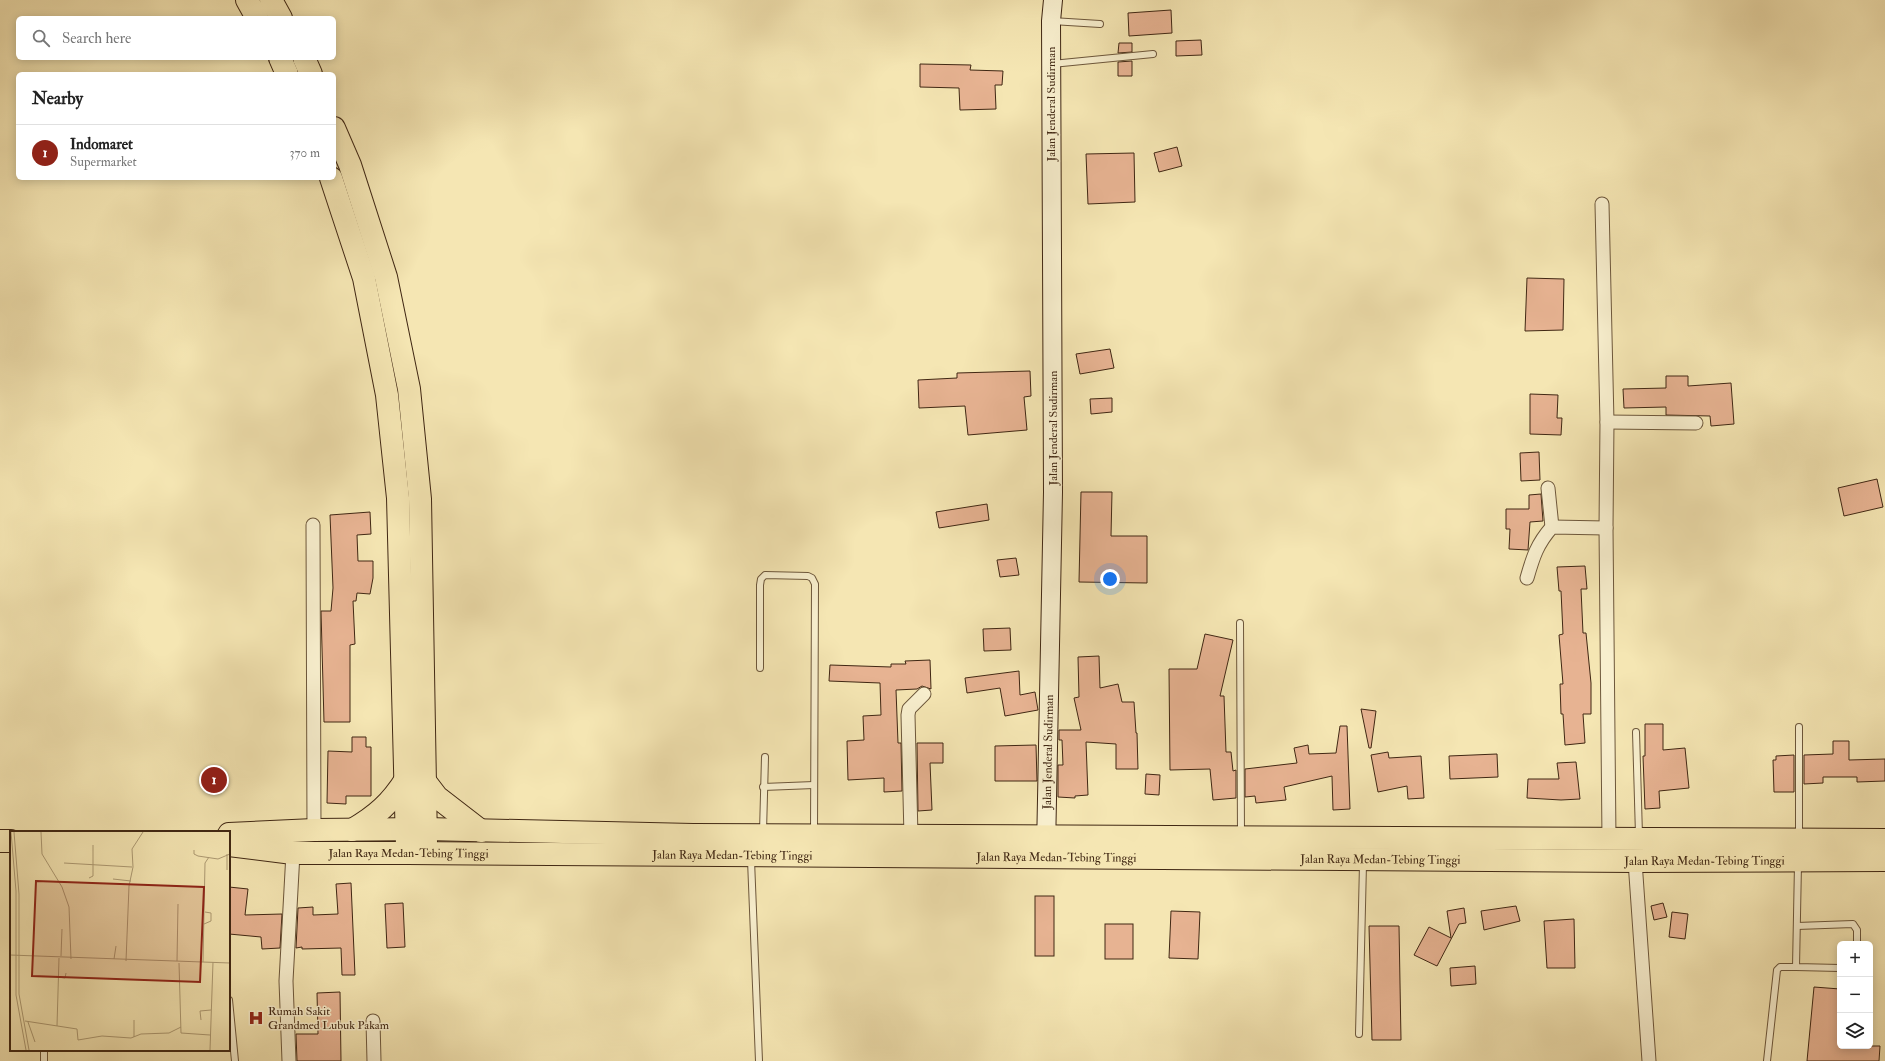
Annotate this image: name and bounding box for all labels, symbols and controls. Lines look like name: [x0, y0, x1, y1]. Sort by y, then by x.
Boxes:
search box: [16, 16, 336, 60]
icon: search: [30, 27, 52, 49]
text: Search here: [62, 29, 131, 48]
street label: Jalan Jenderal Sudirman: [1044, 47, 1059, 162]
text: Nearby: [32, 88, 83, 109]
text: Indomaret: [70, 135, 133, 154]
text: 1: [43, 145, 47, 161]
text: 370 m: [290, 145, 320, 161]
text: Supermarket: [70, 154, 137, 170]
street label: Jalan Jenderal Sudirman: [1046, 371, 1061, 486]
your location: [1100, 569, 1120, 589]
street label: Jalan Jenderal Sudirman: [1039, 694, 1057, 811]
pin: 1: [201, 765, 227, 795]
inset map: [10, 831, 230, 1051]
street label: Jalan Raya Medan-Tebing Tinggi: [327, 846, 489, 861]
street label: Jalan Raya Medan-Tebing Tinggi: [651, 847, 813, 863]
street label: Jalan Raya Medan-Tebing Tinggi: [975, 849, 1137, 865]
street label: Jalan Raya Medan-Tebing Tinggi: [1299, 851, 1461, 867]
street label: Jalan Raya Medan-Tebing Tinggi: [1623, 853, 1785, 869]
map controls: [1837, 941, 1873, 1049]
button: +: [1837, 941, 1873, 977]
button: −: [1837, 977, 1873, 1013]
place label: Rumah Sakit Grandmed Lubuk Pakam: [268, 1004, 390, 1033]
hospital icon: Rumah Sakit Grandmed Lubuk Pakam: [247, 1009, 265, 1027]
button: layers: [1837, 1013, 1873, 1049]

